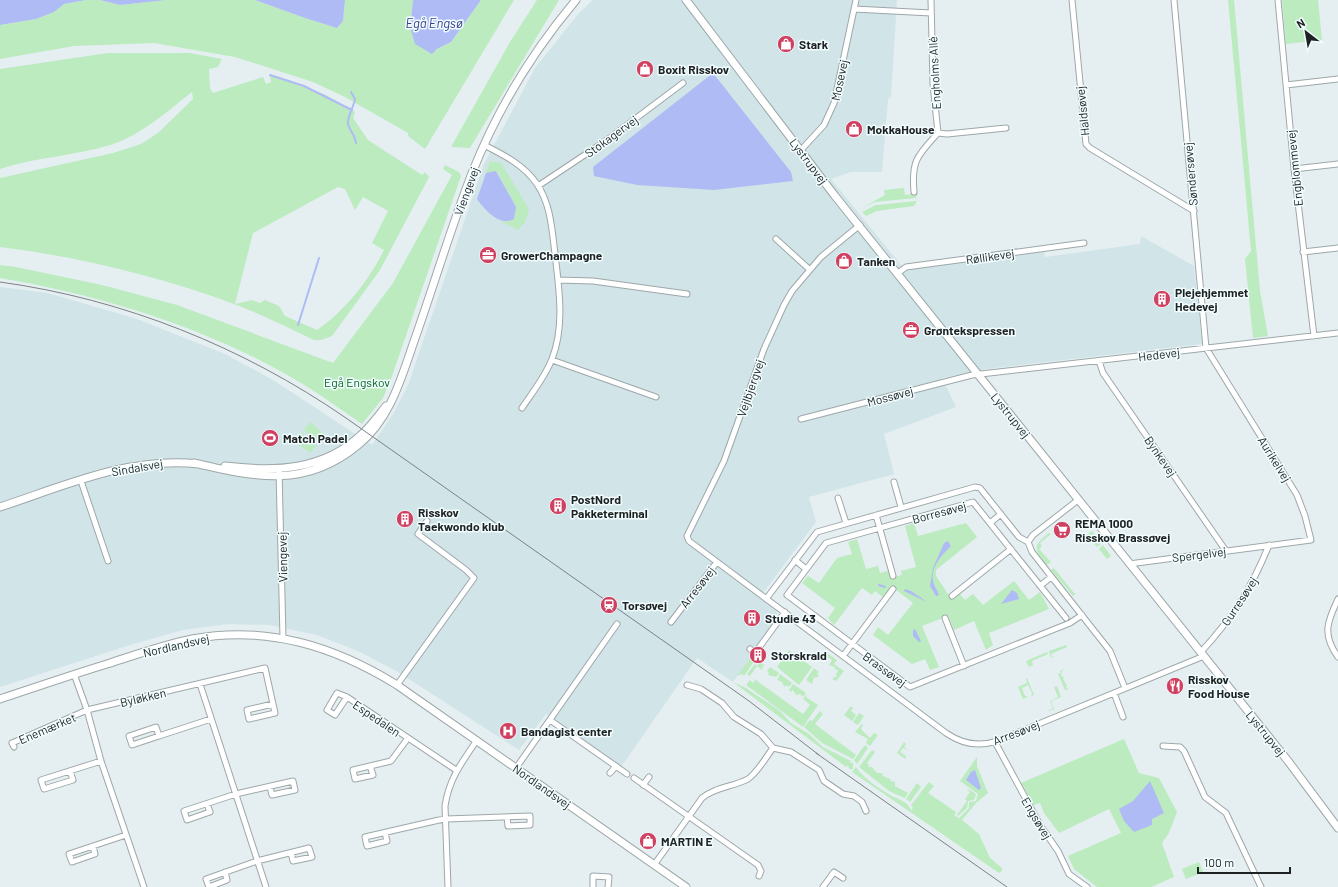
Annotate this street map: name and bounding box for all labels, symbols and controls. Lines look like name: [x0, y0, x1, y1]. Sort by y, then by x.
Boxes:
north arrow: [1286, 12, 1326, 52]
water label: Egå Engsø: [405, 15, 463, 31]
text: N: [1294, 16, 1307, 30]
shop icon: Stark: [776, 34, 796, 54]
street label: Engholms Allé: [925, 36, 943, 110]
place label: Stark: [799, 37, 829, 51]
street label: Mosevej: [828, 58, 850, 102]
shop icon: Boxit Risskov: [635, 59, 655, 79]
place label: Boxit Risskov: [658, 62, 729, 76]
street label: Haldsøvej: [1072, 85, 1092, 137]
street label: Stokagervej: [582, 112, 640, 160]
shop icon: MokkaHouse: [844, 119, 864, 139]
place label: MokkaHouse: [867, 122, 935, 136]
street label: Engblommevej: [1283, 129, 1305, 207]
street label: Lystrupvej: [787, 135, 831, 187]
street label: Søndersøvej: [1180, 142, 1200, 206]
street label: Viengevej: [451, 165, 481, 217]
office icon: GrowerChampagne: [478, 245, 498, 265]
street label: Røllikevej: [965, 246, 1015, 266]
place label: GrowerChampagne: [501, 248, 603, 262]
shop icon: Tanken: [834, 251, 854, 271]
place label: Tanken: [857, 254, 895, 268]
place label: Plejehjemmet Hedevej: [1175, 285, 1249, 313]
building icon: Plejehjemmet Hedevej: [1152, 289, 1172, 309]
office icon: Grøntekspressen: [901, 320, 921, 340]
place label: Grøntekspressen: [924, 323, 1015, 337]
street label: Hedevej: [1137, 344, 1181, 363]
street label: Vejlbjergvej: [734, 357, 766, 419]
park label: Egå Engskov: [324, 375, 390, 389]
street label: Mossøvej: [865, 383, 915, 409]
street label: Lystrupvej: [989, 390, 1034, 440]
sports icon: Match Padel: [260, 428, 280, 448]
place label: Match Padel: [283, 431, 347, 445]
street label: Bynkevej: [1142, 433, 1180, 479]
street label: Aurikelvej: [1256, 434, 1294, 484]
street label: Sindalsvej: [110, 456, 164, 478]
place label: PostNord Pakketerminal: [571, 492, 648, 520]
building icon: PostNord Pakketerminal: [548, 496, 568, 516]
street label: Borresøvej: [910, 498, 968, 526]
place label: Risskov Taekwondo klub: [418, 505, 505, 533]
building icon: Risskov Taekwondo klub: [395, 509, 415, 529]
place label: REMA 1000 Risskov Brassøvej: [1075, 516, 1170, 544]
supermarket icon: REMA 1000 Risskov Brassøvej: [1052, 520, 1072, 540]
street label: Viengevej: [275, 532, 289, 582]
street label: Spergelvej: [1171, 544, 1227, 564]
street label: Arresøvej: [676, 563, 718, 611]
street label: Gurresøvej: [1218, 574, 1260, 628]
station icon: Torsøvej: [599, 595, 619, 615]
place label: Torsøvej: [622, 598, 667, 612]
building icon: Studie 43: [742, 608, 762, 628]
place label: Studie 43: [765, 611, 816, 625]
street label: Nordlandsvej: [142, 631, 211, 659]
building icon: Storskrald: [748, 645, 768, 665]
place label: Storskrald: [771, 648, 827, 662]
street label: Brassøvej: [861, 649, 910, 689]
place label: Risskov Food House: [1188, 672, 1250, 700]
restaurant icon: Risskov Food House: [1165, 676, 1185, 696]
street label: Byløkken: [119, 685, 167, 709]
street label: Espedalen: [351, 697, 403, 739]
street label: Lystrupvej: [1244, 708, 1289, 758]
street label: Enemærket: [16, 710, 78, 746]
street label: Arresøvej: [991, 717, 1041, 747]
hospital icon: Bandagist center: [498, 721, 518, 741]
place label: Bandagist center: [521, 724, 613, 738]
street label: Nordlandsvej: [510, 761, 574, 811]
street label: Engsøvej: [1019, 794, 1055, 842]
shop icon: MARTIN E: [638, 831, 658, 851]
place label: MARTIN E: [661, 834, 713, 848]
scale bar: [1198, 849, 1290, 875]
text: 100 m: [1204, 855, 1234, 869]

